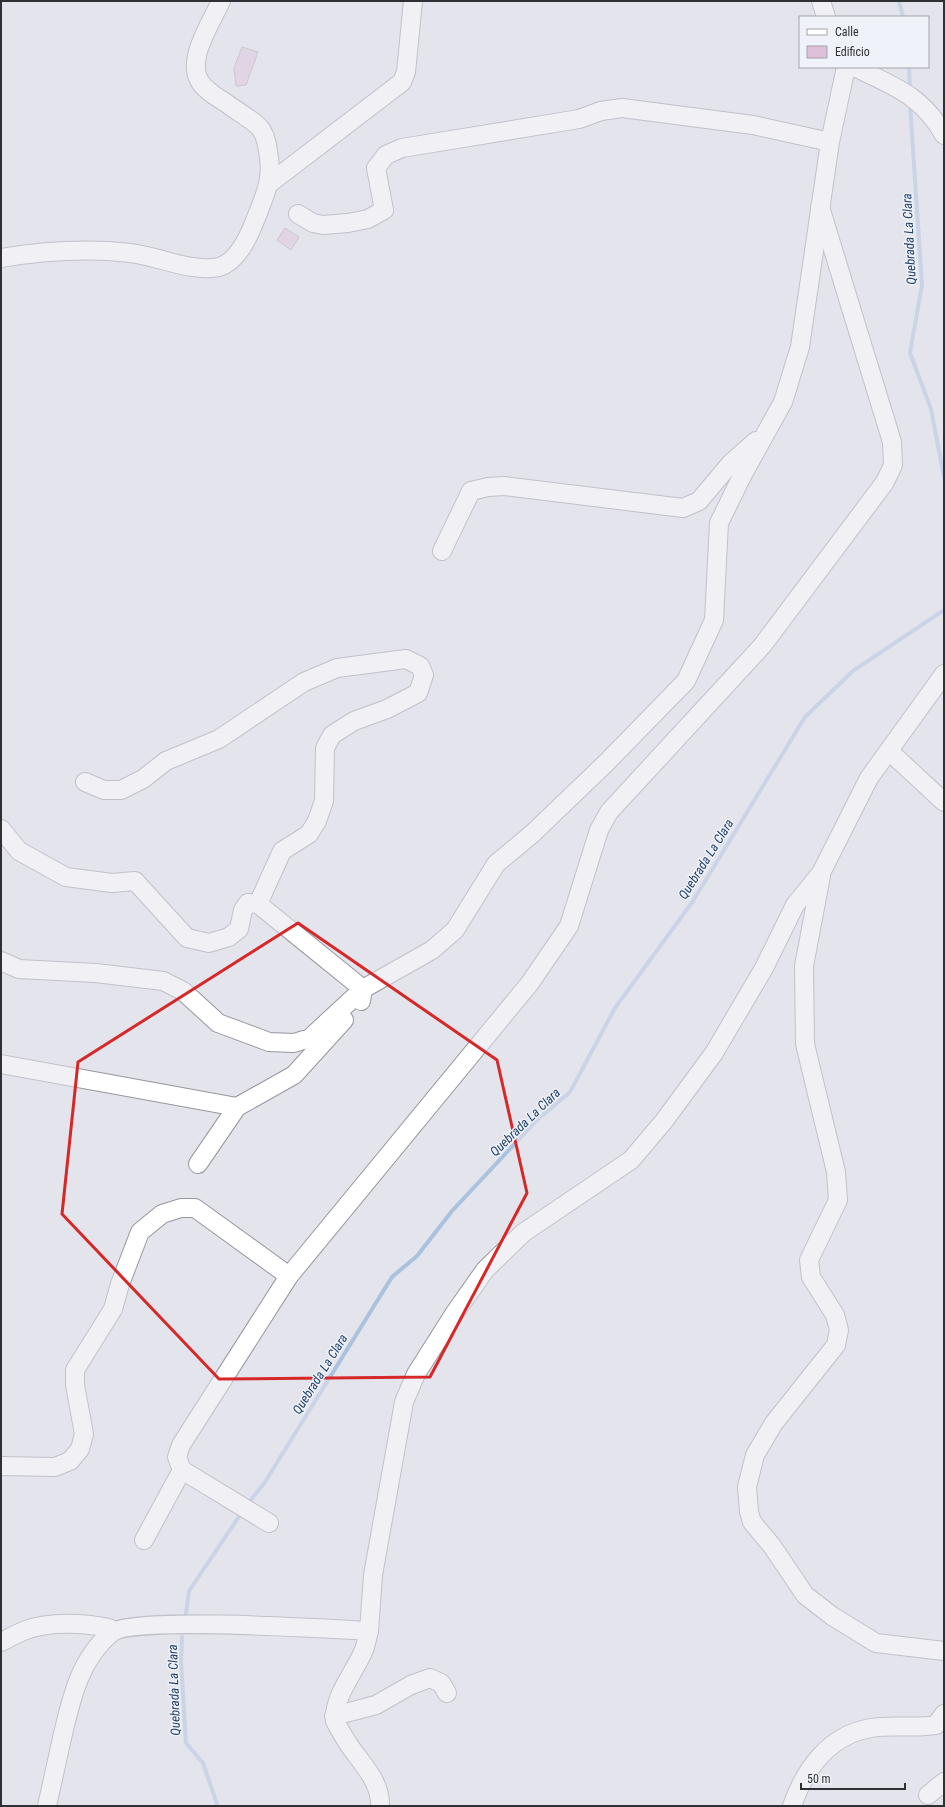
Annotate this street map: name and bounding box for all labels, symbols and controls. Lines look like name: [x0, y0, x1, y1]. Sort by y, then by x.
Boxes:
legend: [799, 16, 929, 68]
text: Calle: [835, 25, 859, 39]
text: Edificio: [835, 45, 870, 59]
water label: Quebrada La Clara: [899, 193, 919, 285]
water label: Quebrada La Clara: [675, 816, 737, 902]
water label: Quebrada La Clara: [487, 1085, 563, 1159]
water label: Quebrada La Clara: [289, 1331, 351, 1417]
water label: Quebrada La Clara: [165, 1644, 183, 1736]
scale bar: [801, 1765, 905, 1791]
text: 50 m: [807, 1772, 831, 1786]

